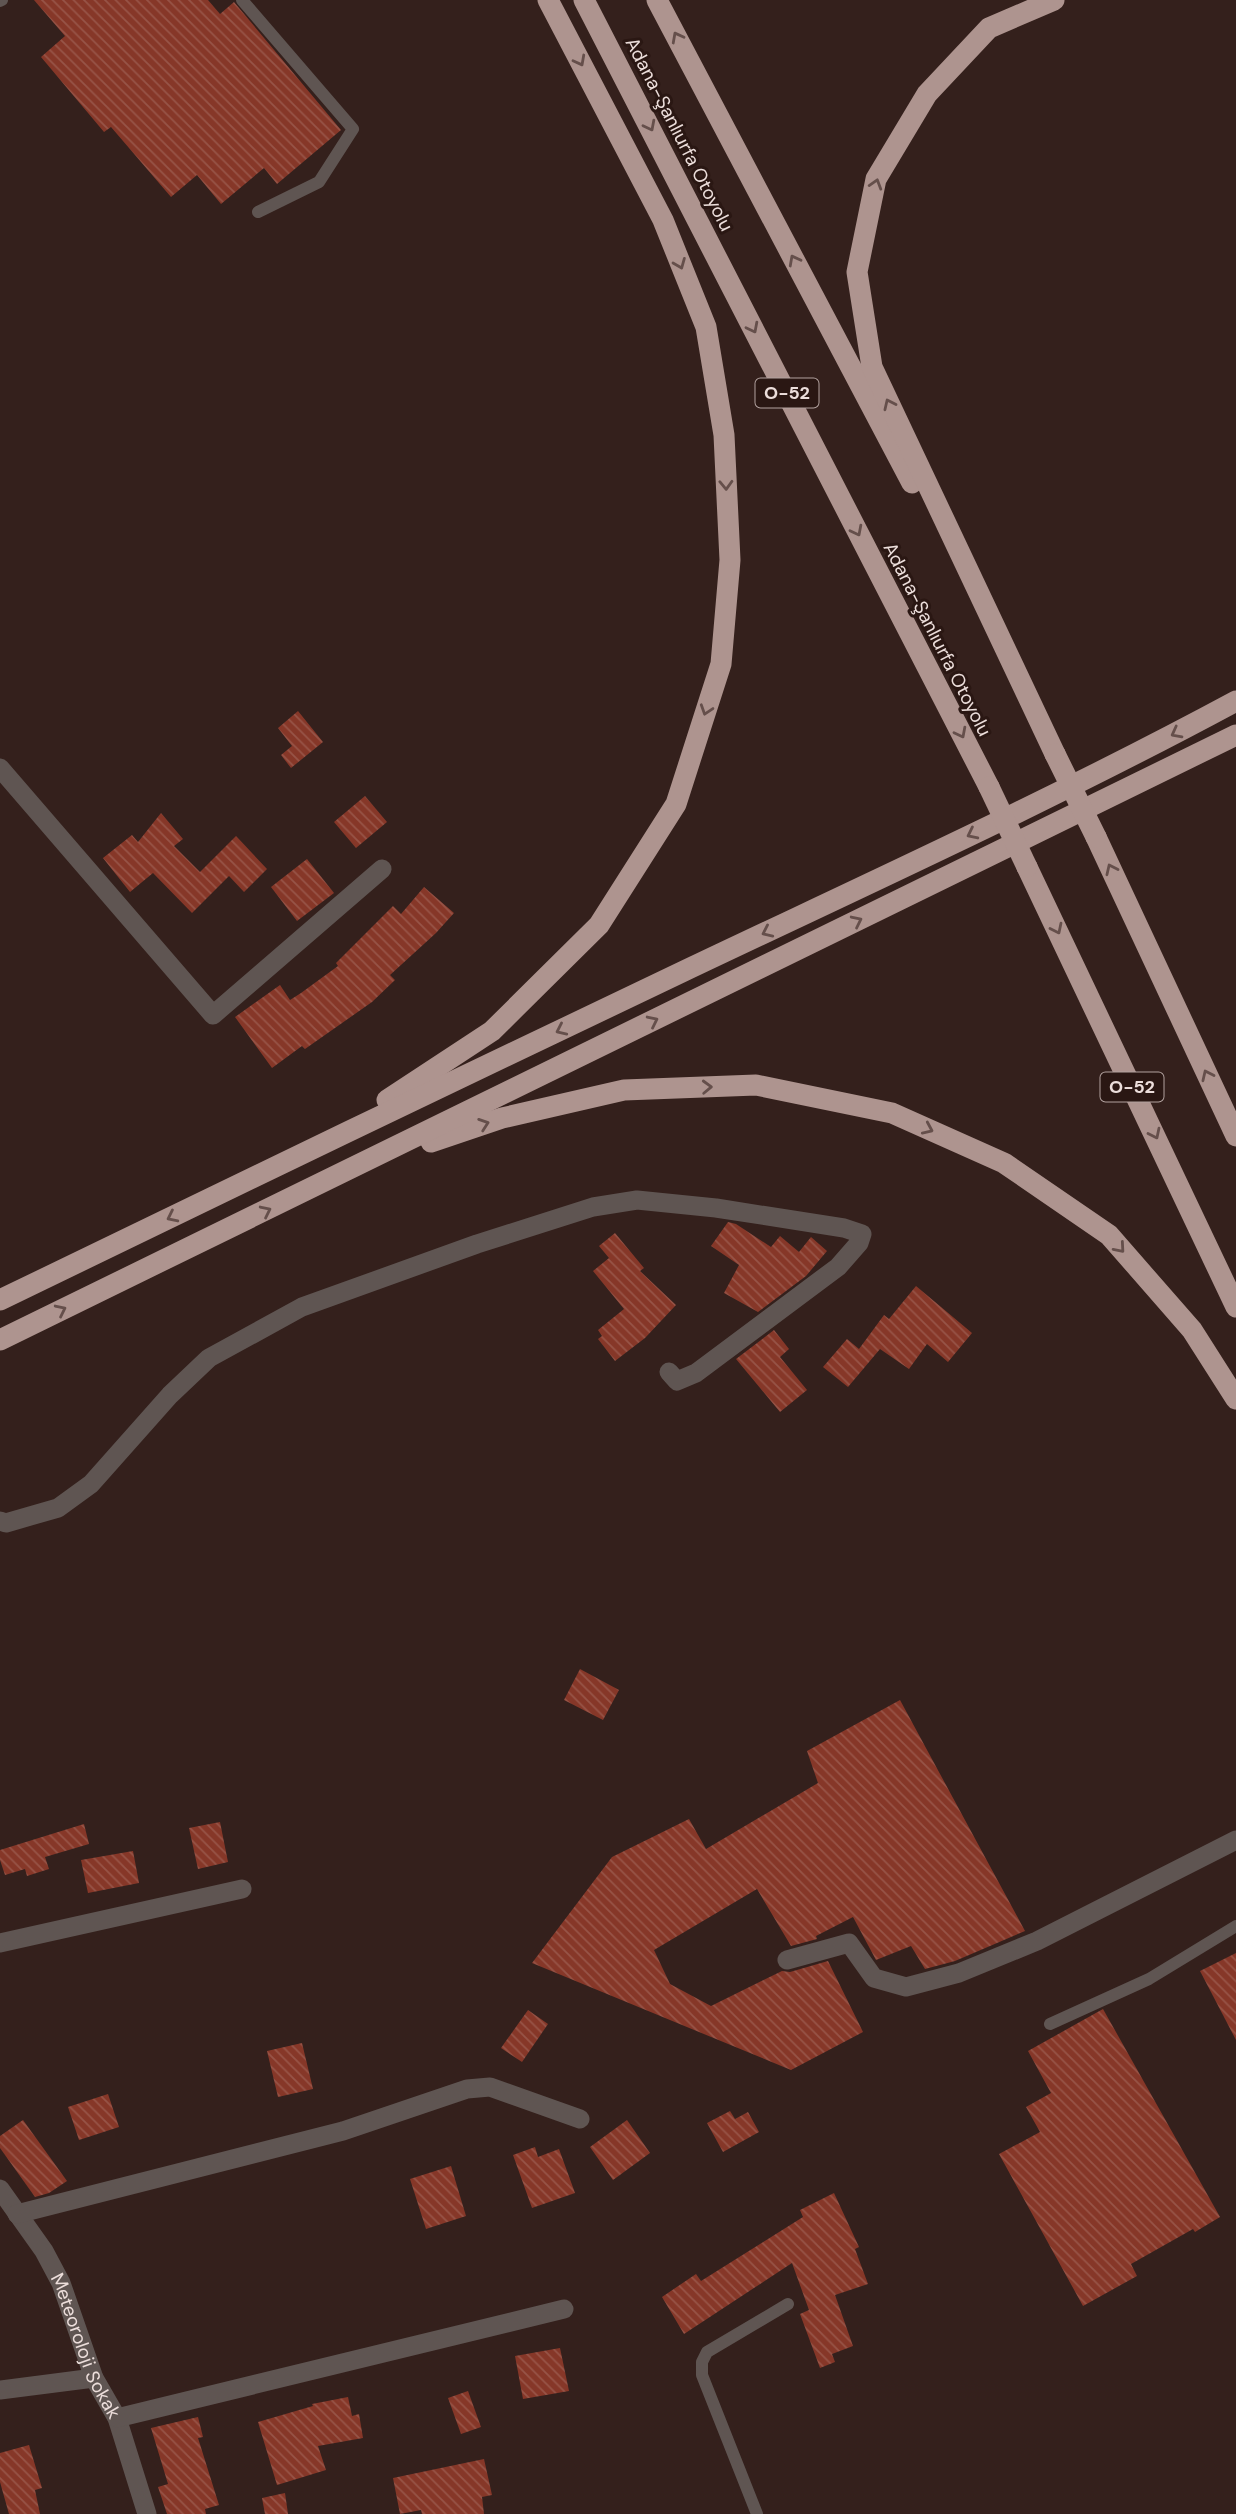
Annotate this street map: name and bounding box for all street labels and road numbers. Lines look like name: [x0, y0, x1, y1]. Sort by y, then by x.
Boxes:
street label: Adana-Şanlıurfa Otoyolu: [620, 33, 739, 235]
road number: O-52: [756, 379, 818, 408]
street label: Adana-Şanlıurfa Otoyolu: [878, 538, 997, 740]
road number: O-52: [1100, 1072, 1164, 1102]
street label: Meteoroloji Sokak: [45, 2269, 127, 2424]

